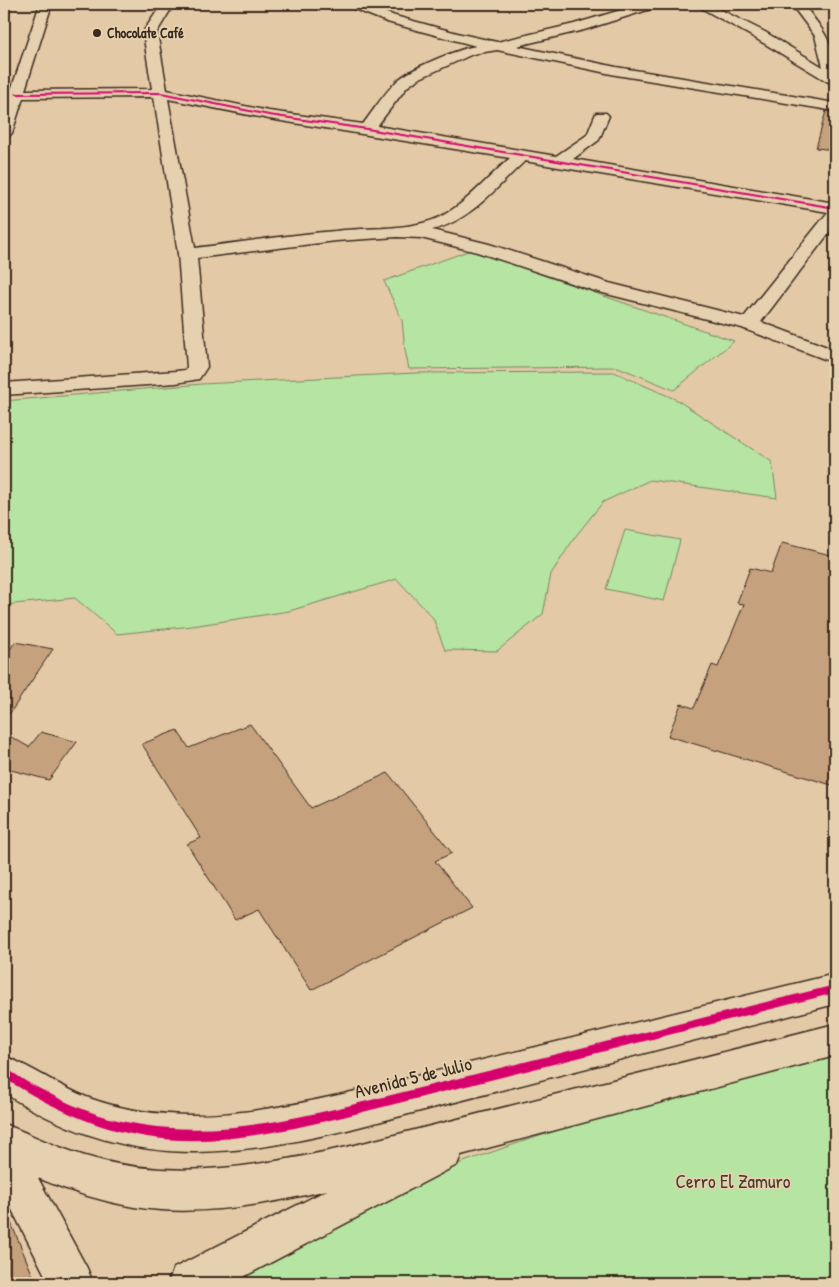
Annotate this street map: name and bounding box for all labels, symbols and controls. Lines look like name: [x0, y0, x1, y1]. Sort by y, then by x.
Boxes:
place label: Chocolate Café: [107, 23, 184, 42]
marker: Chocolate Café: [91, 27, 103, 39]
street label: Avenida 5 de Julio: [352, 1050, 475, 1104]
park label: Cerro El Zamuro: [675, 1168, 791, 1194]

